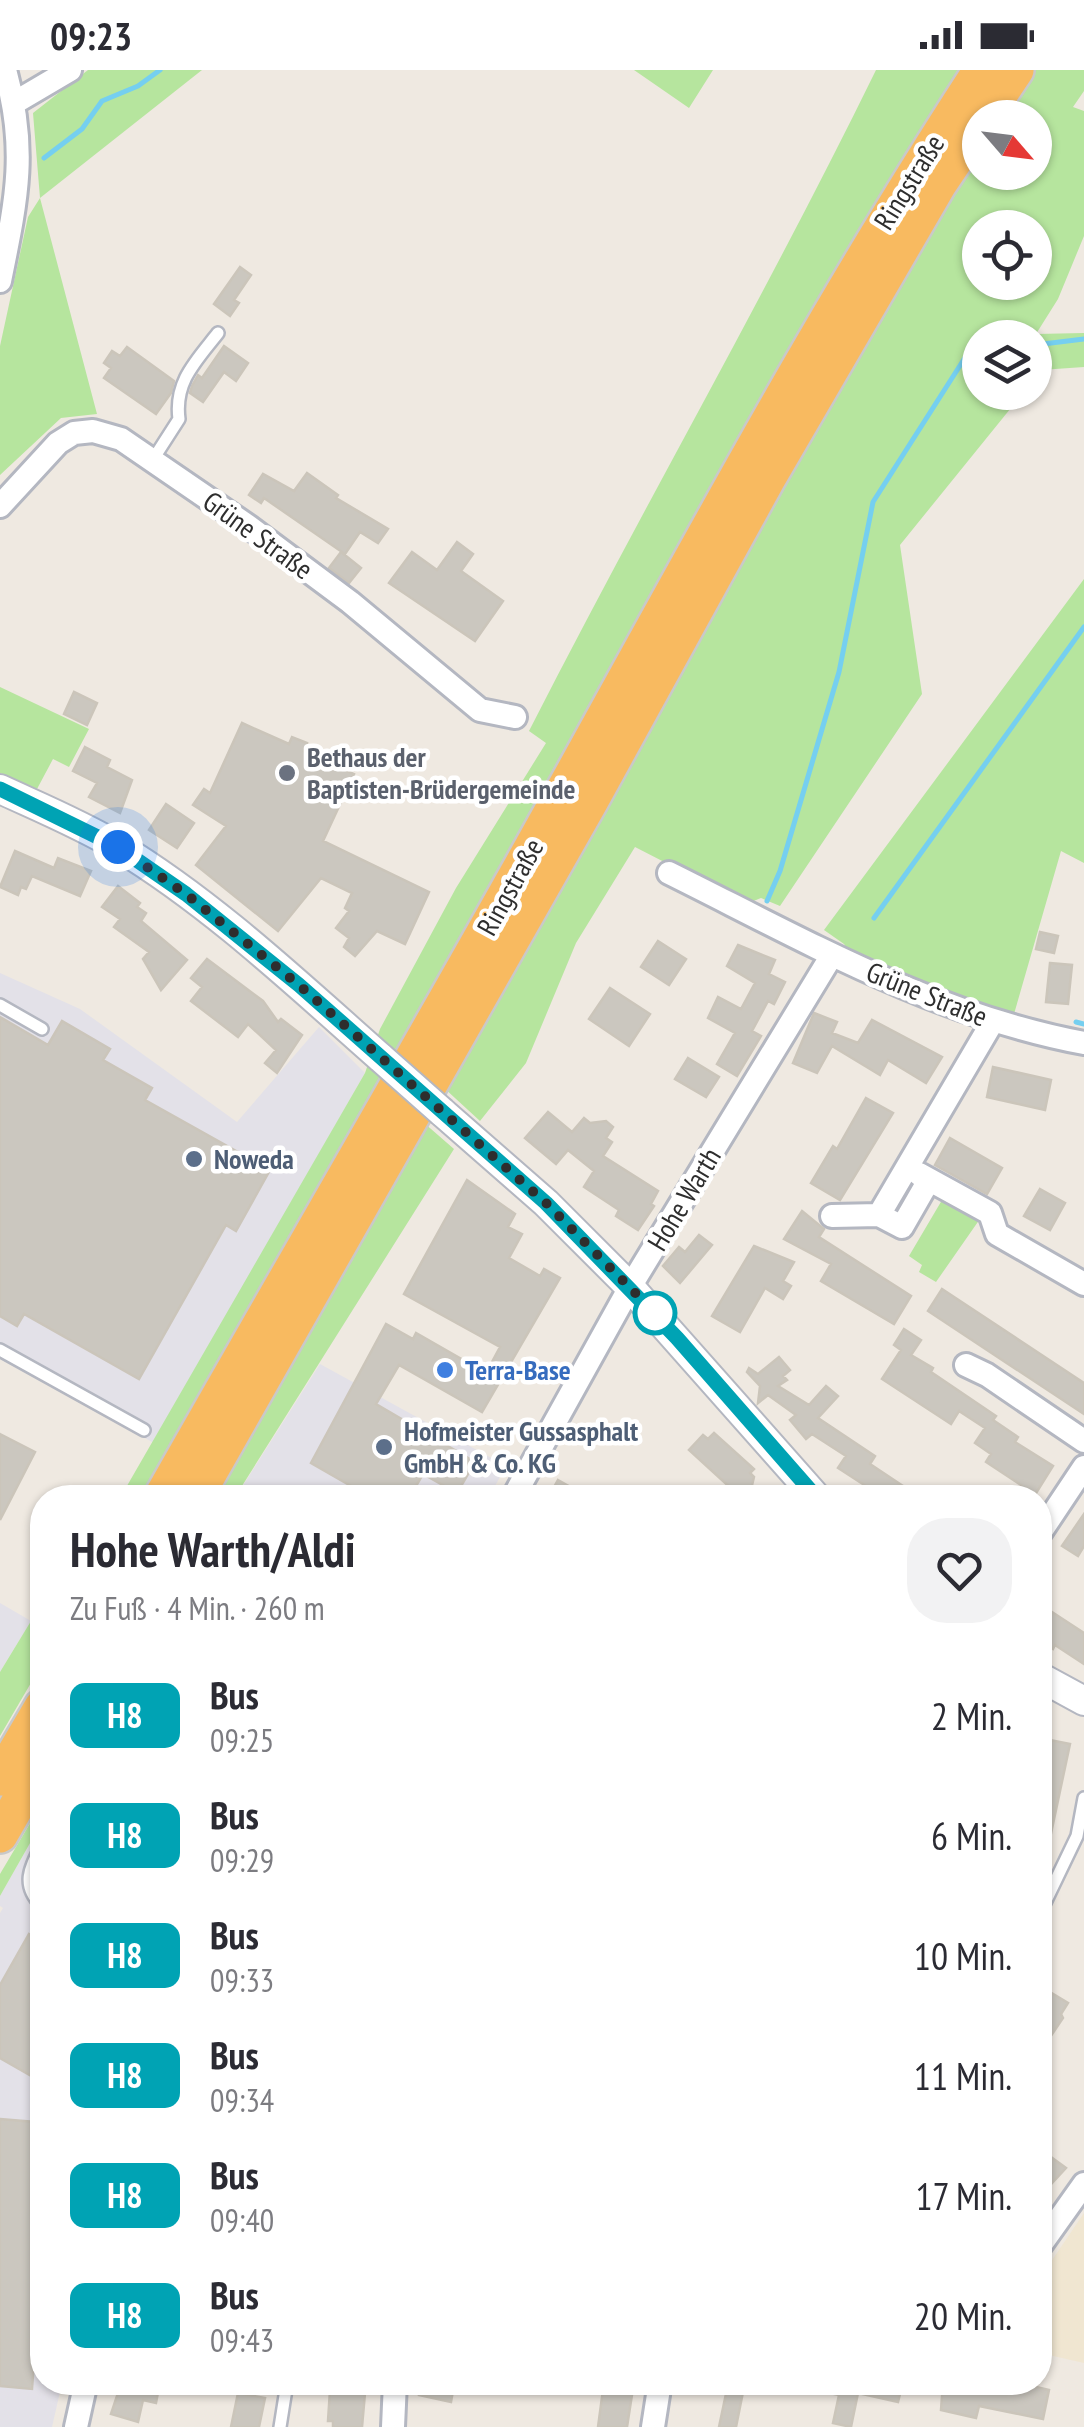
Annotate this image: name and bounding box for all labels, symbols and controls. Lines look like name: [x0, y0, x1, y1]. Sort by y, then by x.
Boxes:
text: 09:23: [50, 11, 132, 60]
north arrow: [962, 100, 1052, 190]
map controls: [962, 100, 1052, 410]
street label: Ringstraße: [865, 127, 952, 236]
button: locate: [962, 210, 1052, 300]
button: layers: [962, 320, 1052, 410]
street label: Grüne Straße: [196, 482, 321, 587]
place label: Bethaus der Baptisten-Brüdergemeinde: [307, 738, 575, 807]
marker: Bethaus der Baptisten-Brüdergemeinde: [276, 762, 298, 784]
your location: [93, 822, 143, 872]
street label: Ringstraße: [468, 832, 551, 942]
street label: Grüne Straße: [861, 953, 993, 1035]
place label: Noweda: [214, 1140, 294, 1177]
street label: Hohe Warth: [638, 1140, 729, 1257]
marker: Noweda: [183, 1148, 205, 1170]
unlabelled marker: [634, 1292, 676, 1334]
place label: Terra-Base: [465, 1351, 571, 1388]
marker: Terra-Base: [434, 1359, 456, 1381]
place label: Hofmeister Gussasphalt GmbH & Co. KG: [404, 1412, 638, 1481]
marker: Hofmeister Gussasphalt GmbH & Co. KG: [373, 1436, 395, 1458]
text: Hohe Warth/Aldi: [70, 1518, 356, 1580]
button: heart: [907, 1518, 1012, 1623]
text: Zu Fuß · 4 Min. · 260 m: [70, 1587, 325, 1629]
text: Bus: [210, 1670, 259, 1719]
text: 2 Min.: [931, 1691, 1012, 1740]
text: H8: [107, 1692, 143, 1738]
text: 09:25: [210, 1719, 274, 1761]
text: Bus: [210, 1790, 259, 1839]
text: 6 Min.: [931, 1811, 1012, 1860]
text: H8: [107, 1812, 143, 1858]
text: 09:29: [210, 1839, 274, 1881]
text: Bus: [210, 1910, 259, 1959]
text: 10 Min.: [914, 1931, 1012, 1980]
text: H8: [107, 1932, 143, 1978]
text: 09:33: [210, 1959, 274, 2001]
text: Bus: [210, 2030, 259, 2079]
text: 11 Min.: [914, 2051, 1012, 2100]
text: H8: [107, 2052, 143, 2098]
text: 09:34: [210, 2079, 274, 2121]
text: Bus: [210, 2150, 259, 2199]
text: 17 Min.: [915, 2171, 1012, 2220]
text: H8: [107, 2172, 143, 2218]
text: 09:40: [210, 2199, 274, 2241]
text: Bus: [210, 2270, 259, 2319]
text: 20 Min.: [914, 2291, 1012, 2340]
text: H8: [107, 2292, 143, 2338]
text: 09:43: [210, 2319, 274, 2361]

